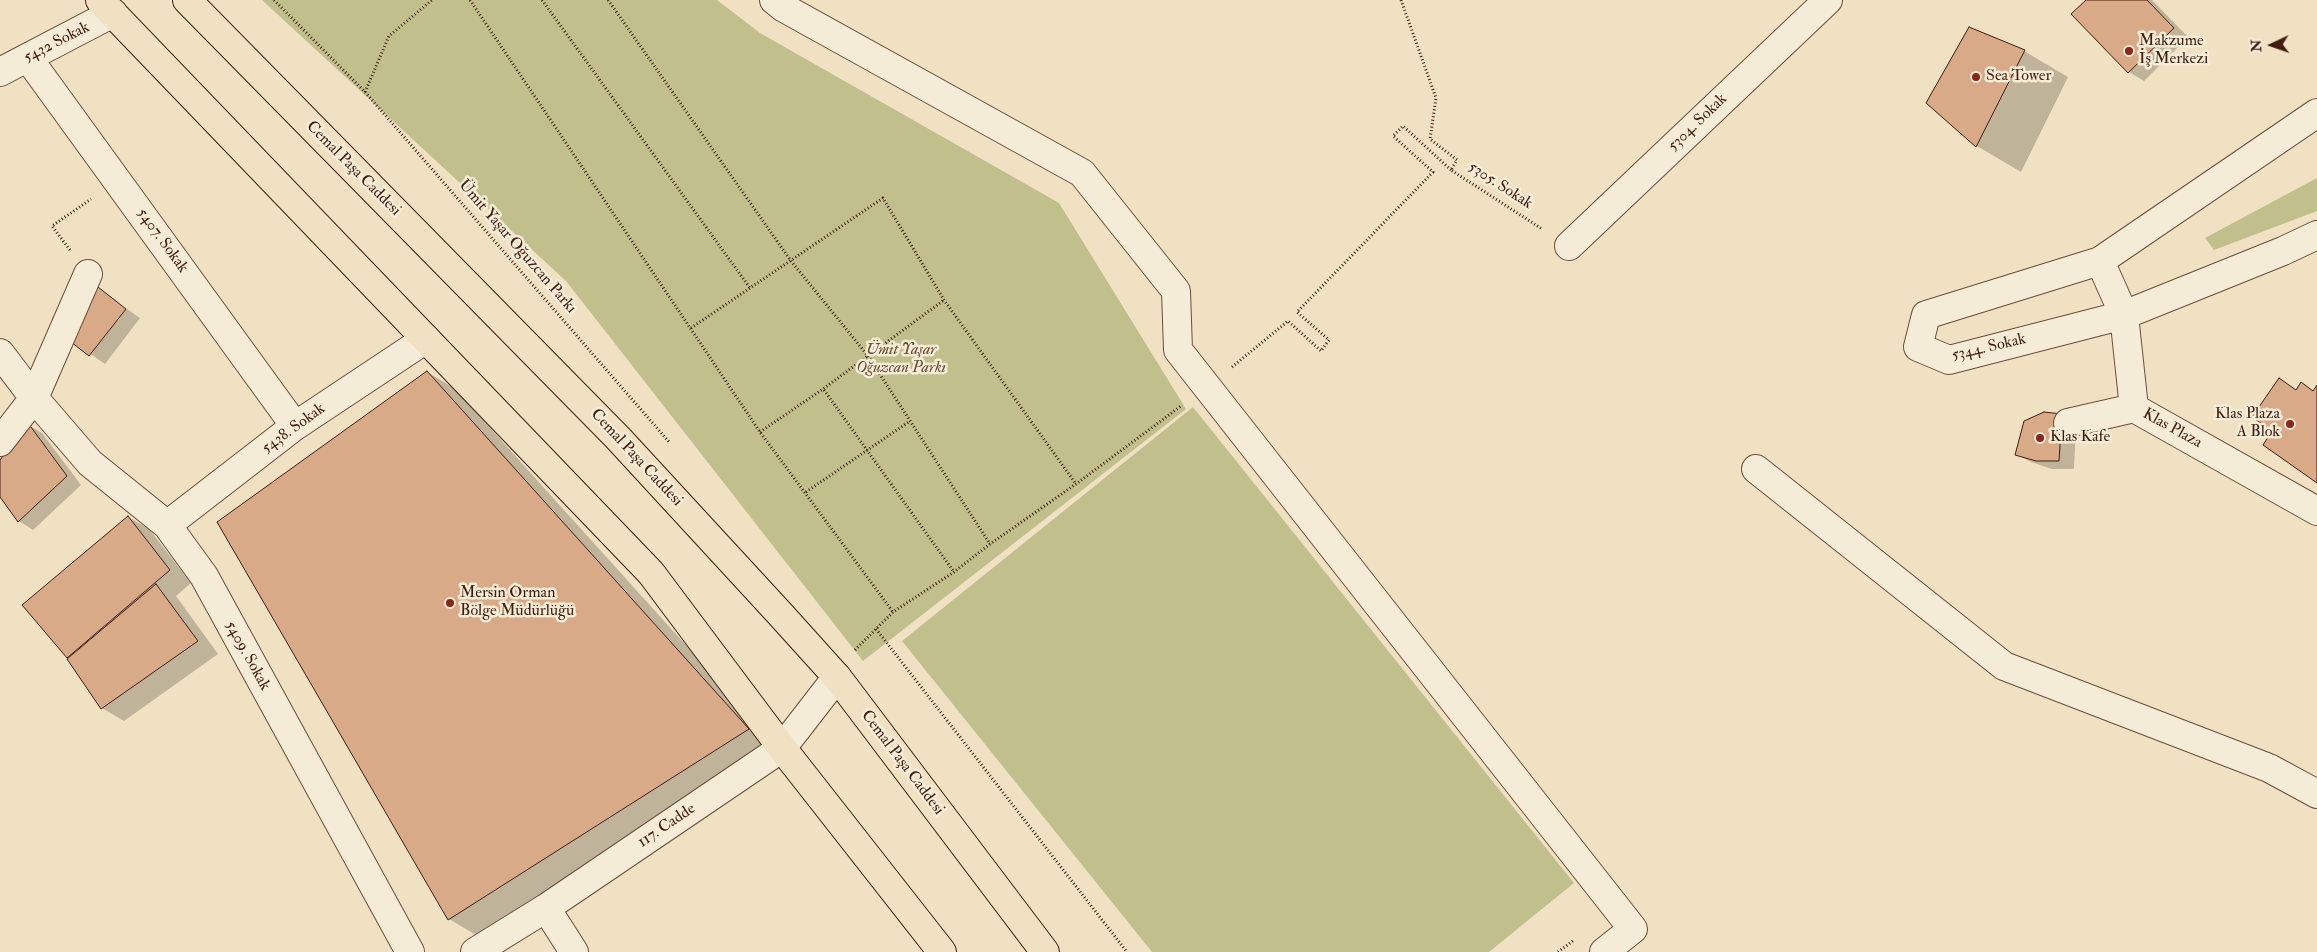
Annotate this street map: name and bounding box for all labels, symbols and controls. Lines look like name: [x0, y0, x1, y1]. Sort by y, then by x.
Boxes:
street label: 5432 Sokak: [21, 18, 93, 68]
north arrow: [2247, 20, 2297, 70]
place label: Makzume İş Merkezi: [2139, 32, 2208, 70]
text: N: [2248, 39, 2265, 53]
marker: Makzume İş Merkezi: [2123, 45, 2135, 57]
place label: Sea Tower: [1986, 67, 2051, 87]
marker: Sea Tower: [1970, 71, 1982, 83]
street label: 5304. Sokak: [1664, 90, 1732, 156]
street label: Cemal Paşa Caddesi: [302, 118, 404, 220]
street label: 5305. Sokak: [1464, 158, 1536, 214]
street label: Ümit Yaşar Oğuzcan Parkı: [454, 176, 580, 318]
street label: 5407. Sokak: [132, 205, 192, 277]
street label: 5344. Sokak: [1950, 330, 2028, 366]
park label: Ümit Yaşar Oğuzcan Parkı: [856, 341, 946, 379]
street label: 5438. Sokak: [259, 400, 329, 458]
street label: Cemal Paşa Caddesi: [586, 405, 686, 511]
street label: Klas Plaza: [2139, 405, 2205, 453]
place label: Klas Plaza A Blok: [2215, 405, 2280, 443]
marker: Klas Plaza A Blok: [2284, 418, 2296, 430]
place label: Klas Kafe: [2050, 428, 2110, 448]
marker: Klas Kafe: [2034, 432, 2046, 444]
place label: Mersin Orman Bölge Müdürlüğü: [460, 584, 574, 622]
marker: Mersin Orman Bölge Müdürlüğü: [444, 597, 456, 609]
street label: 5409. Sokak: [220, 618, 274, 694]
street label: Cemal Paşa Caddesi: [856, 707, 948, 819]
street label: 117. Cadde: [634, 800, 700, 852]

